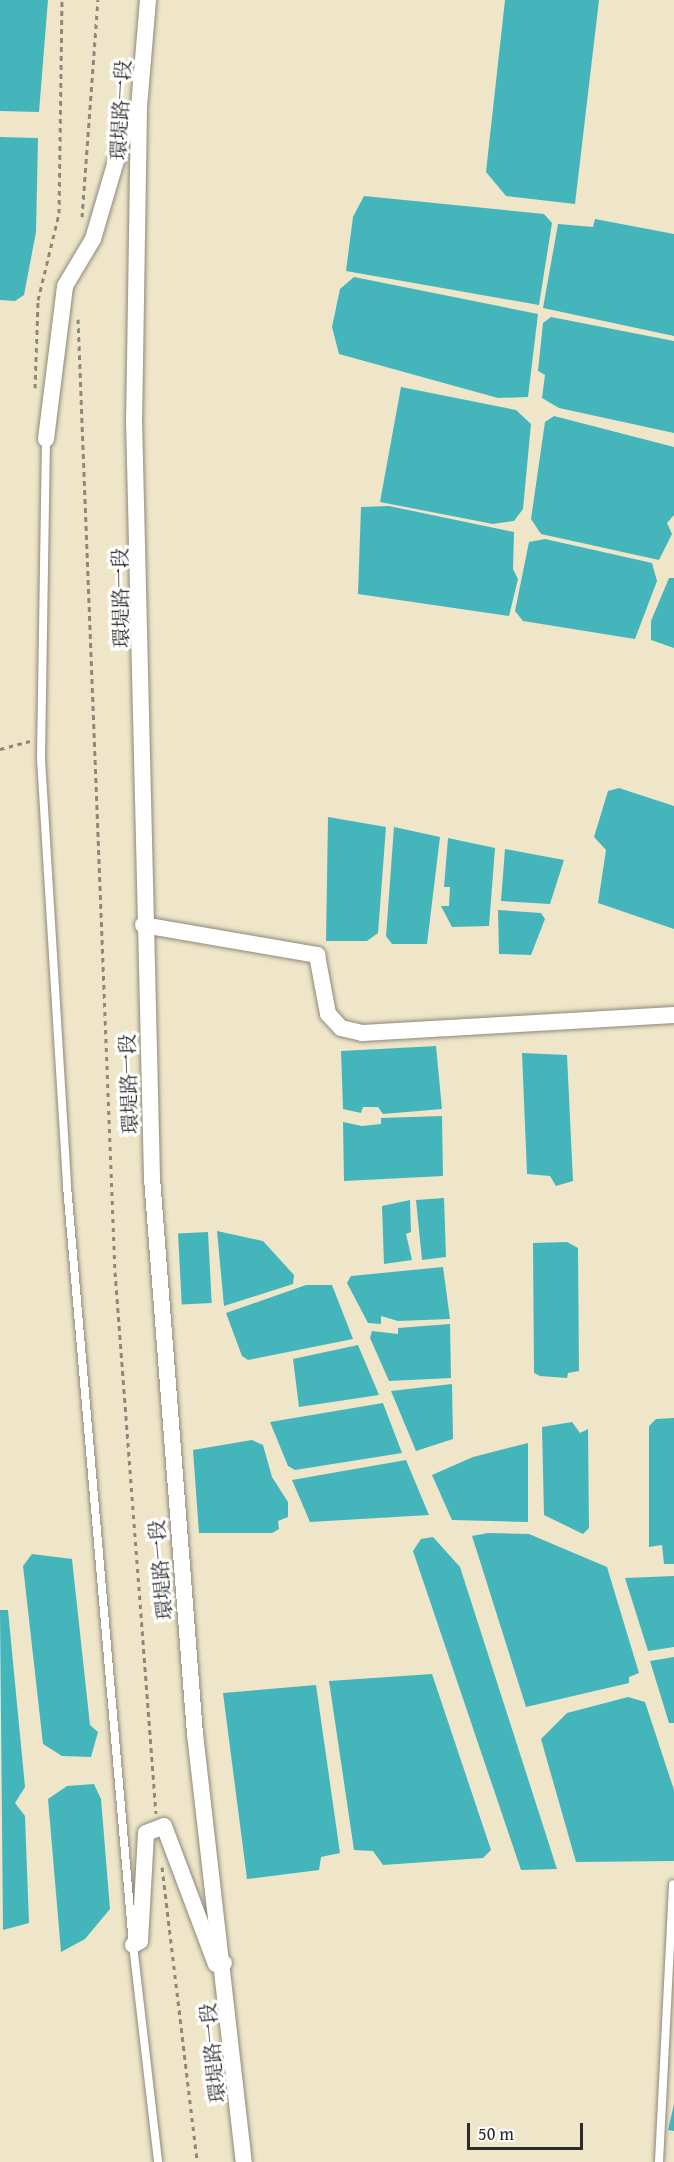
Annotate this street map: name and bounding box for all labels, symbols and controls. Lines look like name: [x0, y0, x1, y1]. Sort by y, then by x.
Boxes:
street label: 環堤路一段: [105, 59, 135, 161]
street label: 環堤路一段: [107, 548, 133, 648]
street label: 環堤路一段: [114, 1034, 142, 1134]
street label: 環堤路一段: [144, 1519, 176, 1621]
street label: 環堤路一段: [195, 2002, 229, 2104]
scale bar: [470, 2111, 586, 2149]
text: 50 m: [478, 2120, 514, 2147]

